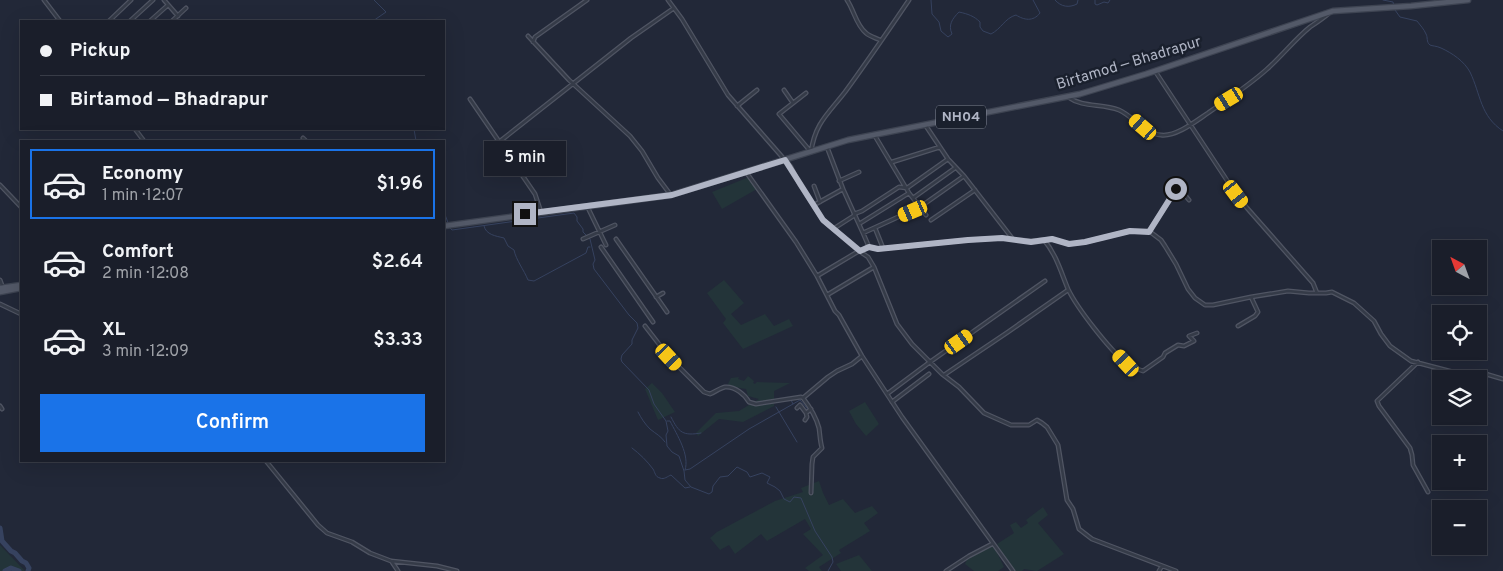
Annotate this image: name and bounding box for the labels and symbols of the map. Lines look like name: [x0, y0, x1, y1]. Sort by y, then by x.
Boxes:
street label: Birtamod — Bhadrapur: [1054, 33, 1204, 95]
car: [1212, 85, 1245, 113]
road number: NH04: [936, 105, 986, 128]
car: [1126, 111, 1159, 143]
callout: 5 min: [484, 142, 566, 176]
route start: [1165, 178, 1187, 200]
car: [1220, 178, 1251, 210]
car: [896, 198, 929, 224]
route end: [514, 203, 536, 225]
north arrow: [1432, 240, 1488, 295]
car: [942, 327, 975, 357]
car: [653, 341, 684, 373]
car: [1110, 347, 1141, 379]

